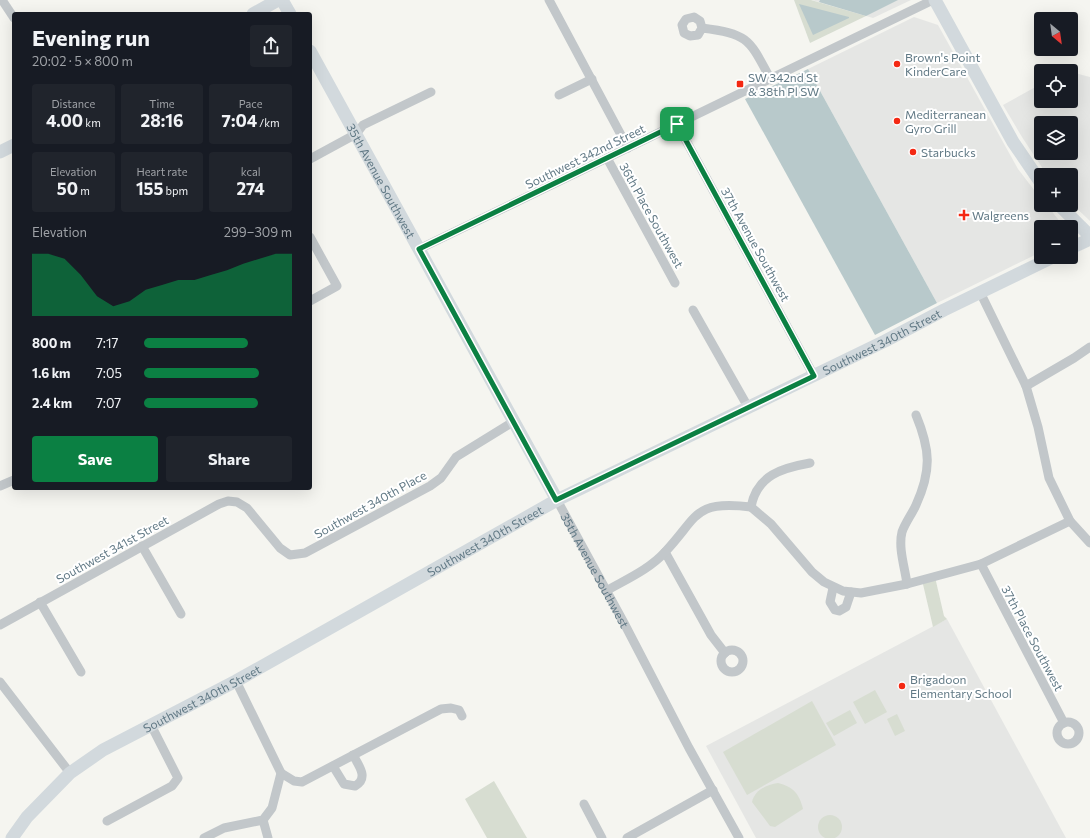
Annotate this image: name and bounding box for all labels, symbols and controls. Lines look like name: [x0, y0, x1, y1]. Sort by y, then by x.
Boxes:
north arrow: [1034, 12, 1078, 56]
map controls: [1034, 12, 1078, 264]
text: Evening run: [32, 24, 150, 51]
button: share: [250, 25, 292, 67]
place label: Brown's Point KinderCare: [905, 50, 980, 78]
text: 20:02 · 5 × 800 m: [32, 53, 133, 69]
marker: Brown's Point KinderCare: [892, 59, 902, 69]
button: locate: [1034, 64, 1078, 108]
place label: SW 342nd St & 38th Pl SW: [748, 70, 819, 98]
marker: SW 342nd St & 38th Pl SW: [735, 79, 745, 89]
text: Distance: [51, 97, 95, 110]
text: Time: [149, 97, 175, 110]
text: Pace: [239, 97, 263, 110]
pin: [660, 107, 694, 141]
place label: Mediterranean Gyro Grill: [905, 107, 986, 135]
text: 4.00: [46, 110, 83, 131]
text: 28:16: [141, 110, 183, 131]
text: 7:04: [222, 110, 257, 131]
icon: arrive: [666, 113, 688, 135]
text: km: [83, 116, 101, 129]
text: /km: [257, 116, 280, 129]
marker: Mediterranean Gyro Grill: [892, 116, 902, 126]
button: layers: [1034, 116, 1078, 160]
street label: 35th Avenue Southwest: [344, 121, 419, 241]
street label: Southwest 342nd Street: [523, 121, 647, 191]
place label: Starbucks: [921, 145, 976, 159]
marker: Starbucks: [908, 147, 918, 157]
street label: 36th Place Southwest: [617, 160, 687, 270]
text: Elevation: [50, 165, 97, 178]
text: Heart rate: [136, 165, 188, 178]
text: kcal: [241, 165, 261, 178]
button: +: [1034, 168, 1078, 212]
text: 50: [57, 178, 78, 199]
text: 155: [136, 178, 163, 199]
text: 274: [236, 178, 265, 199]
text: m: [78, 184, 90, 197]
text: bpm: [163, 184, 188, 197]
street label: 37th Avenue Southwest: [719, 185, 793, 304]
place label: Walgreens: [972, 208, 1029, 222]
marker: Walgreens: [959, 210, 969, 220]
button: −: [1034, 220, 1078, 264]
text: Elevation: [32, 224, 87, 240]
text: 299–309 m: [224, 224, 292, 240]
street label: Southwest 340th Street: [820, 306, 943, 377]
text: 800 m: [32, 335, 71, 351]
text: 7:17: [96, 335, 118, 351]
text: 1.6 km: [32, 365, 70, 381]
text: 7:05: [96, 365, 122, 381]
text: 2.4 km: [32, 395, 72, 411]
text: 7:07: [96, 395, 121, 411]
button: Save: [32, 436, 158, 482]
button: Share: [166, 436, 292, 482]
street label: Southwest 340th Place: [311, 467, 429, 541]
street label: Southwest 340th Street: [424, 502, 545, 579]
street label: 35th Avenue Southwest: [558, 510, 632, 630]
street label: Southwest 341st Street: [53, 512, 171, 586]
street label: 37th Place Southwest: [999, 583, 1067, 693]
street label: Southwest 340th Street: [141, 662, 263, 735]
place label: Brigadoon Elementary School: [910, 672, 1012, 700]
marker: Brigadoon Elementary School: [897, 681, 907, 691]

